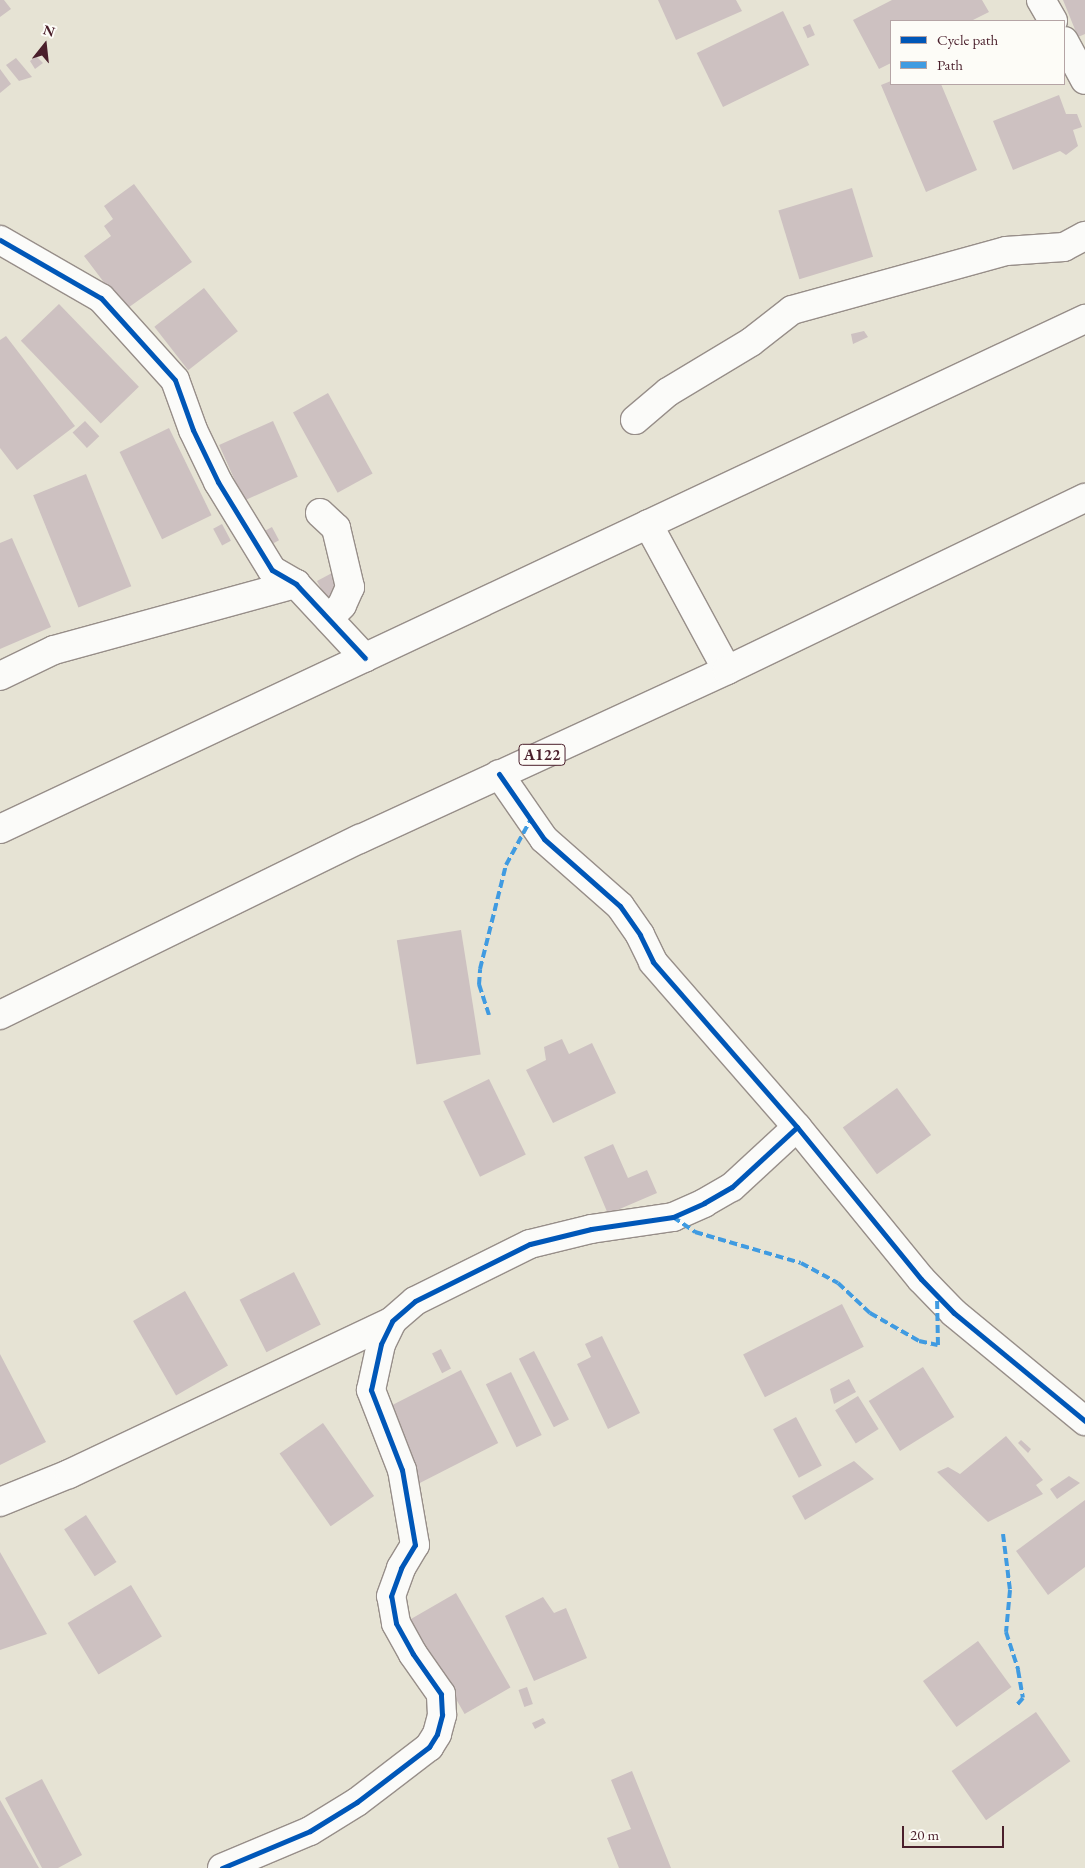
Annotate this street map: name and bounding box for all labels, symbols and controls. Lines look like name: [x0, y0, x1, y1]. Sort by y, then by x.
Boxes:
north arrow: [20, 20, 70, 70]
text: N: [41, 20, 57, 41]
legend: [890, 20, 1065, 85]
text: Cycle path: [937, 30, 998, 49]
text: Path: [937, 55, 963, 74]
road number: A122: [518, 742, 566, 768]
scale bar: [905, 1816, 1008, 1848]
text: 20 m: [910, 1825, 939, 1844]

